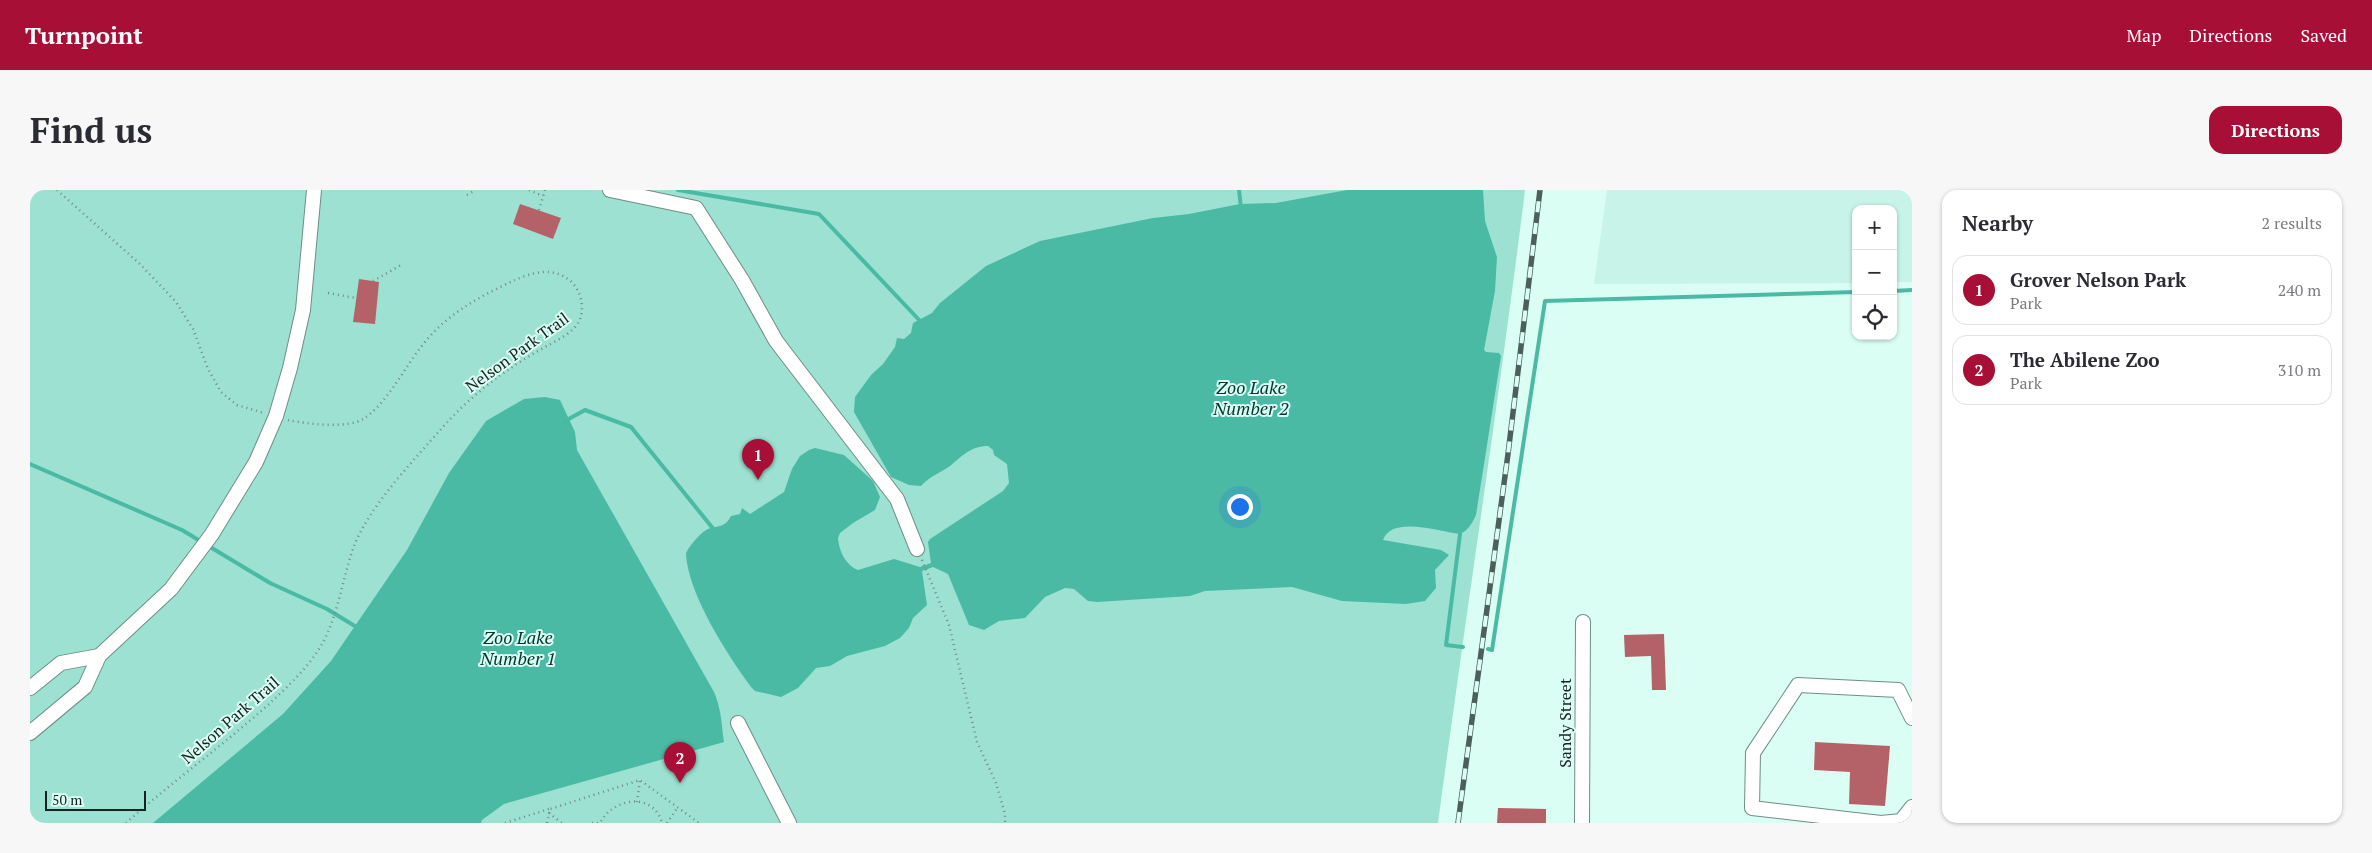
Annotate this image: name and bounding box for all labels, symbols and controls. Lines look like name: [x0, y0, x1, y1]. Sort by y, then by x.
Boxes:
text: Turnpoint: [25, 19, 143, 51]
text: Map: [2126, 23, 2161, 47]
text: Directions: [2189, 23, 2272, 47]
text: Saved: [2300, 23, 2347, 47]
button: Directions: [2209, 106, 2342, 154]
text: Find us: [30, 107, 152, 153]
map controls: [1852, 205, 1897, 340]
button: +: [1852, 205, 1897, 250]
text: Nearby: [1962, 209, 2033, 237]
text: 2 results: [2262, 212, 2322, 234]
button: −: [1852, 250, 1897, 295]
text: Grover Nelson Park: [2010, 267, 2186, 292]
text: 1: [1974, 279, 1984, 301]
text: 240 m: [2278, 279, 2321, 301]
text: Park: [2010, 292, 2042, 314]
button: locate: [1852, 295, 1897, 340]
street label: Nelson Park Trail: [461, 307, 573, 397]
text: The Abilene Zoo: [2010, 347, 2160, 372]
text: 2: [1974, 359, 1984, 381]
text: 310 m: [2278, 359, 2321, 381]
text: Park: [2010, 372, 2042, 394]
water label: Zoo Lake Number 2: [1212, 375, 1289, 420]
pin: 1: [742, 439, 774, 480]
your location: [1227, 494, 1253, 520]
water label: Zoo Lake Number 1: [479, 625, 556, 670]
street label: Nelson Park Trail: [176, 671, 284, 769]
street label: Sandy Street: [1554, 678, 1576, 768]
pin: 2: [664, 742, 696, 783]
scale bar: [45, 788, 146, 811]
text: 50 m: [52, 790, 82, 809]

